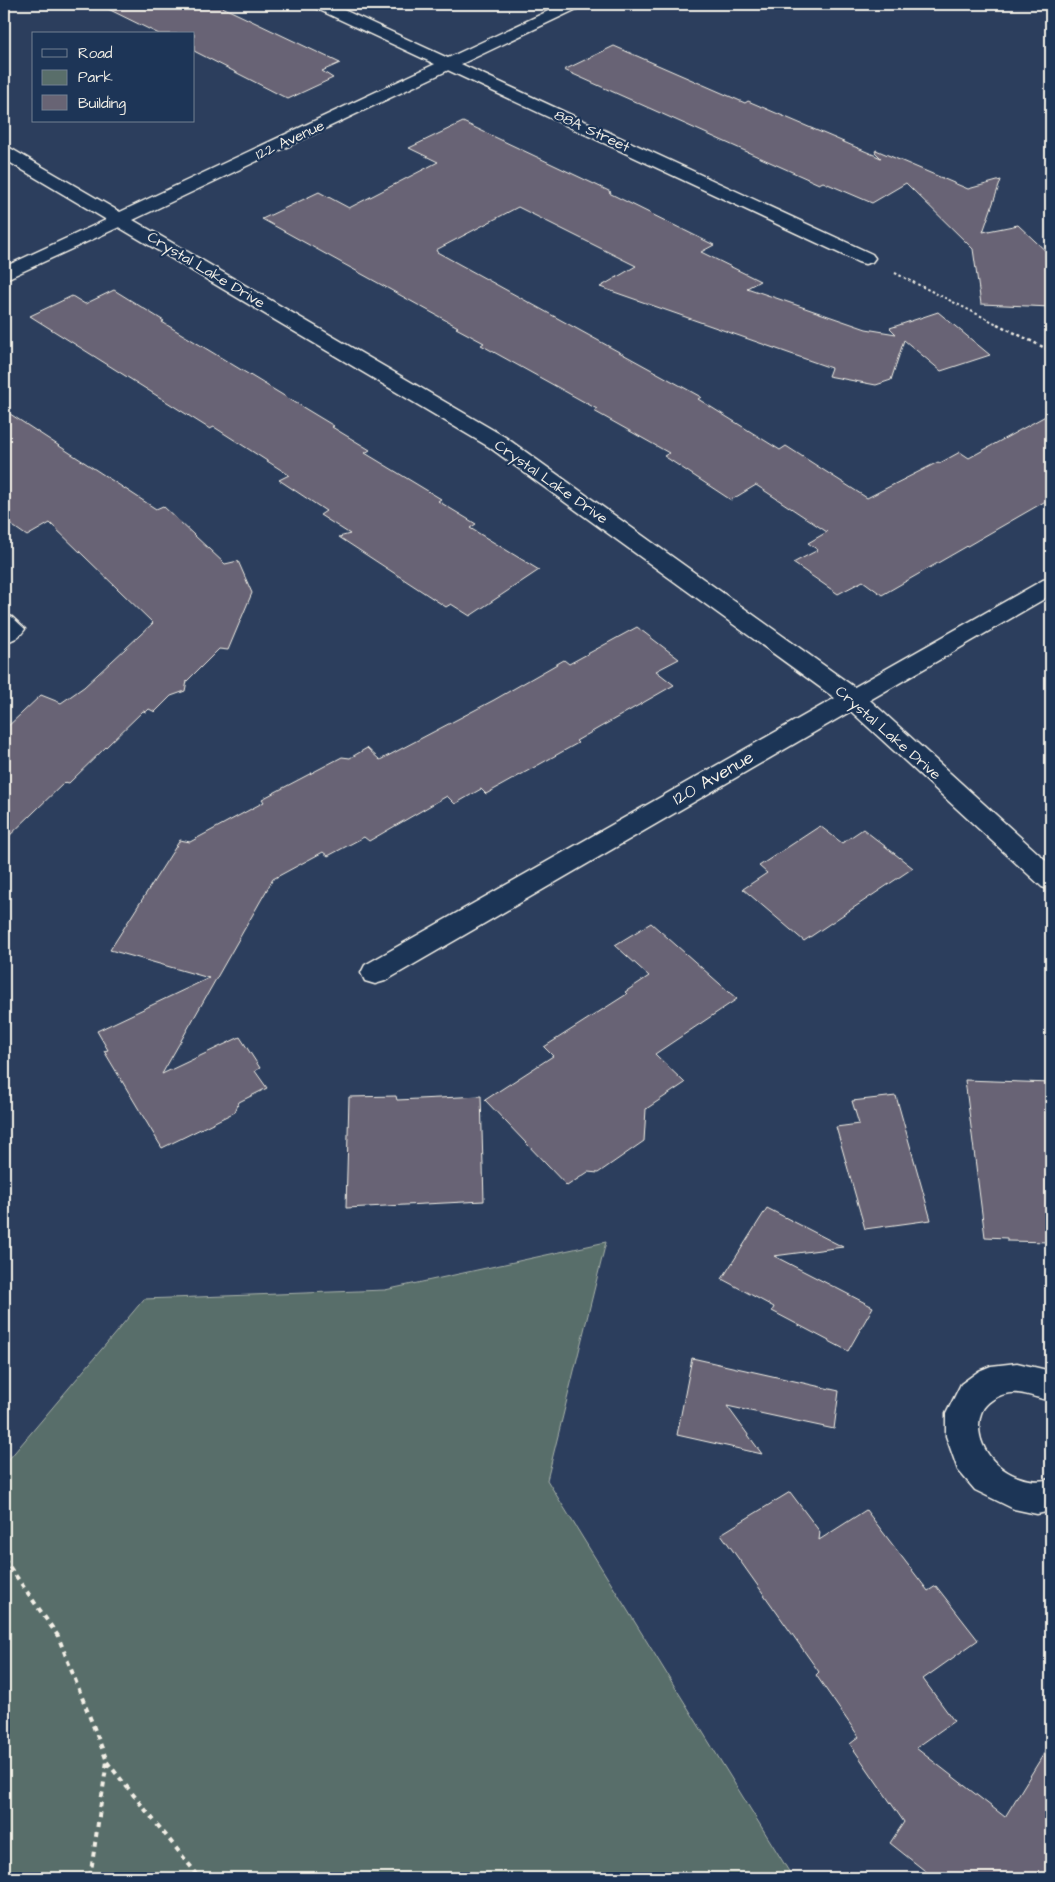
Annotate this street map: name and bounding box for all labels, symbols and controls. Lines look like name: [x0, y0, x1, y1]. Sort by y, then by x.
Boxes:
legend: [32, 32, 195, 122]
text: Road: [78, 43, 113, 64]
text: Park: [78, 67, 113, 88]
text: Building: [78, 93, 126, 115]
street label: 88A Street: [551, 104, 633, 158]
street label: 122 Avenue: [252, 115, 328, 165]
street label: Crystal Lake Drive: [143, 226, 269, 314]
street label: Crystal Lake Drive: [489, 435, 612, 530]
street label: Crystal Lake Drive: [830, 681, 946, 786]
street label: 120 Avenue: [668, 745, 758, 811]

